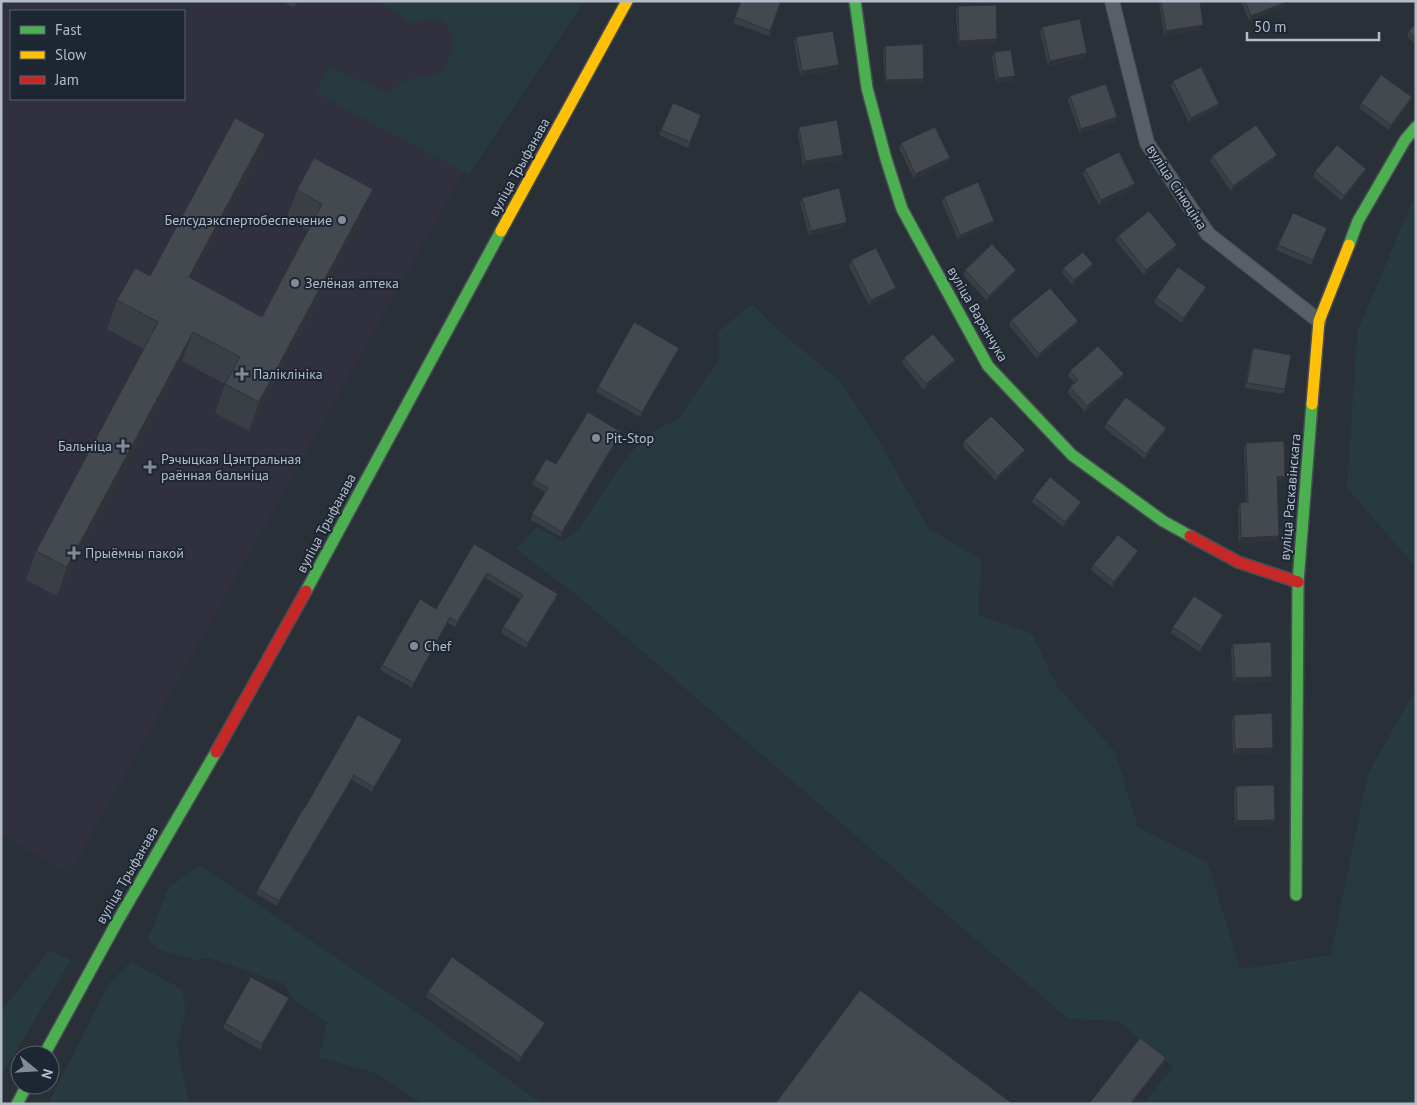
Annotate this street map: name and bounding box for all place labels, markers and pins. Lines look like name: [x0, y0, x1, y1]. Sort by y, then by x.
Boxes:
place label: Белсудэкспертобеспечение: [165, 211, 332, 229]
marker: Белсудэкспертобеспечение: [336, 214, 348, 226]
place label: Зелёная аптека: [305, 274, 399, 292]
marker: Зелёная аптека: [289, 277, 301, 289]
place label: Паліклініка: [253, 365, 323, 383]
marker: Паліклініка: [235, 367, 249, 381]
place label: Pit-Stop: [606, 429, 654, 447]
marker: Pit-Stop: [590, 432, 602, 444]
place label: Бальніца: [58, 437, 112, 455]
marker: Бальніца: [116, 439, 130, 453]
place label: Рэчыцкая Цэнтральная раённая бальніца: [161, 450, 301, 484]
marker: Рэчыцкая Цэнтральная раённая бальніца: [143, 460, 157, 474]
place label: Прыёмны пакой: [85, 544, 184, 562]
marker: Прыёмны пакой: [67, 546, 81, 560]
place label: Chef: [424, 637, 452, 655]
marker: Chef: [408, 640, 420, 652]

